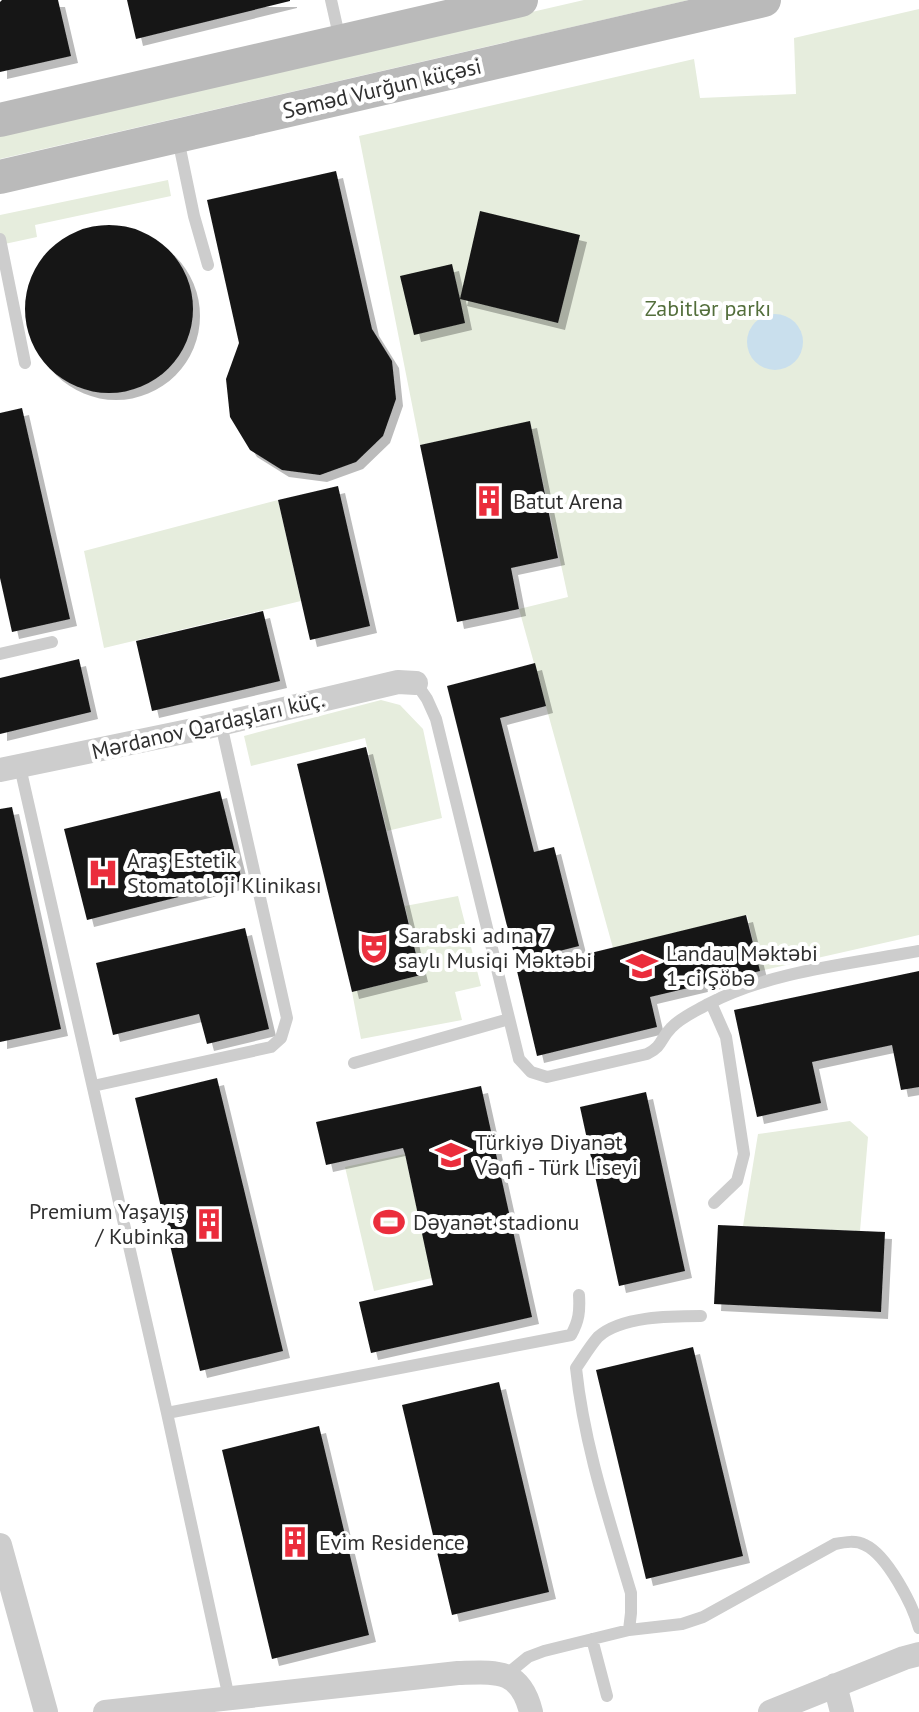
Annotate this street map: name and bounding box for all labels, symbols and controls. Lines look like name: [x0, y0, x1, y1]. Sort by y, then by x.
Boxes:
street label: Səməd Vurğun küçəsi: [280, 52, 484, 124]
park label: Zabitlər parkı: [645, 294, 771, 322]
building icon: Batut Arena: [472, 484, 506, 518]
place label: Batut Arena: [513, 487, 623, 515]
street label: Mərdanov Qardaşları küç.: [89, 685, 327, 765]
place label: Araş Estetik Stomatoloji Klinikası: [127, 846, 322, 899]
hospital icon: Araş Estetik Stomatoloji Klinikası: [86, 856, 120, 890]
place label: Sarabski adına 7 saylı Musiqi Məktəbi: [398, 921, 592, 974]
theatre icon: Sarabski adına 7 saylı Musiqi Məktəbi: [357, 931, 391, 965]
place label: Landau Məktəbi 1-ci Şöbə: [666, 939, 818, 992]
school or university icon: Landau Məktəbi 1-ci Şöbə: [625, 949, 659, 983]
place label: Türkiyə Diyanət Vəqfi - Türk Liseyi: [474, 1128, 638, 1181]
school or university icon: Türkiyə Diyanət Vəqfi - Türk Liseyi: [434, 1138, 468, 1172]
place label: Premium Yaşayış / Kubinka: [29, 1197, 185, 1250]
sports icon: Dəyanət stadionu: [372, 1205, 406, 1239]
building icon: Premium Yaşayış / Kubinka: [192, 1207, 226, 1241]
place label: Dəyanət stadionu: [413, 1208, 579, 1236]
building icon: Evim Residence: [278, 1525, 312, 1559]
place label: Evim Residence: [319, 1528, 465, 1556]

